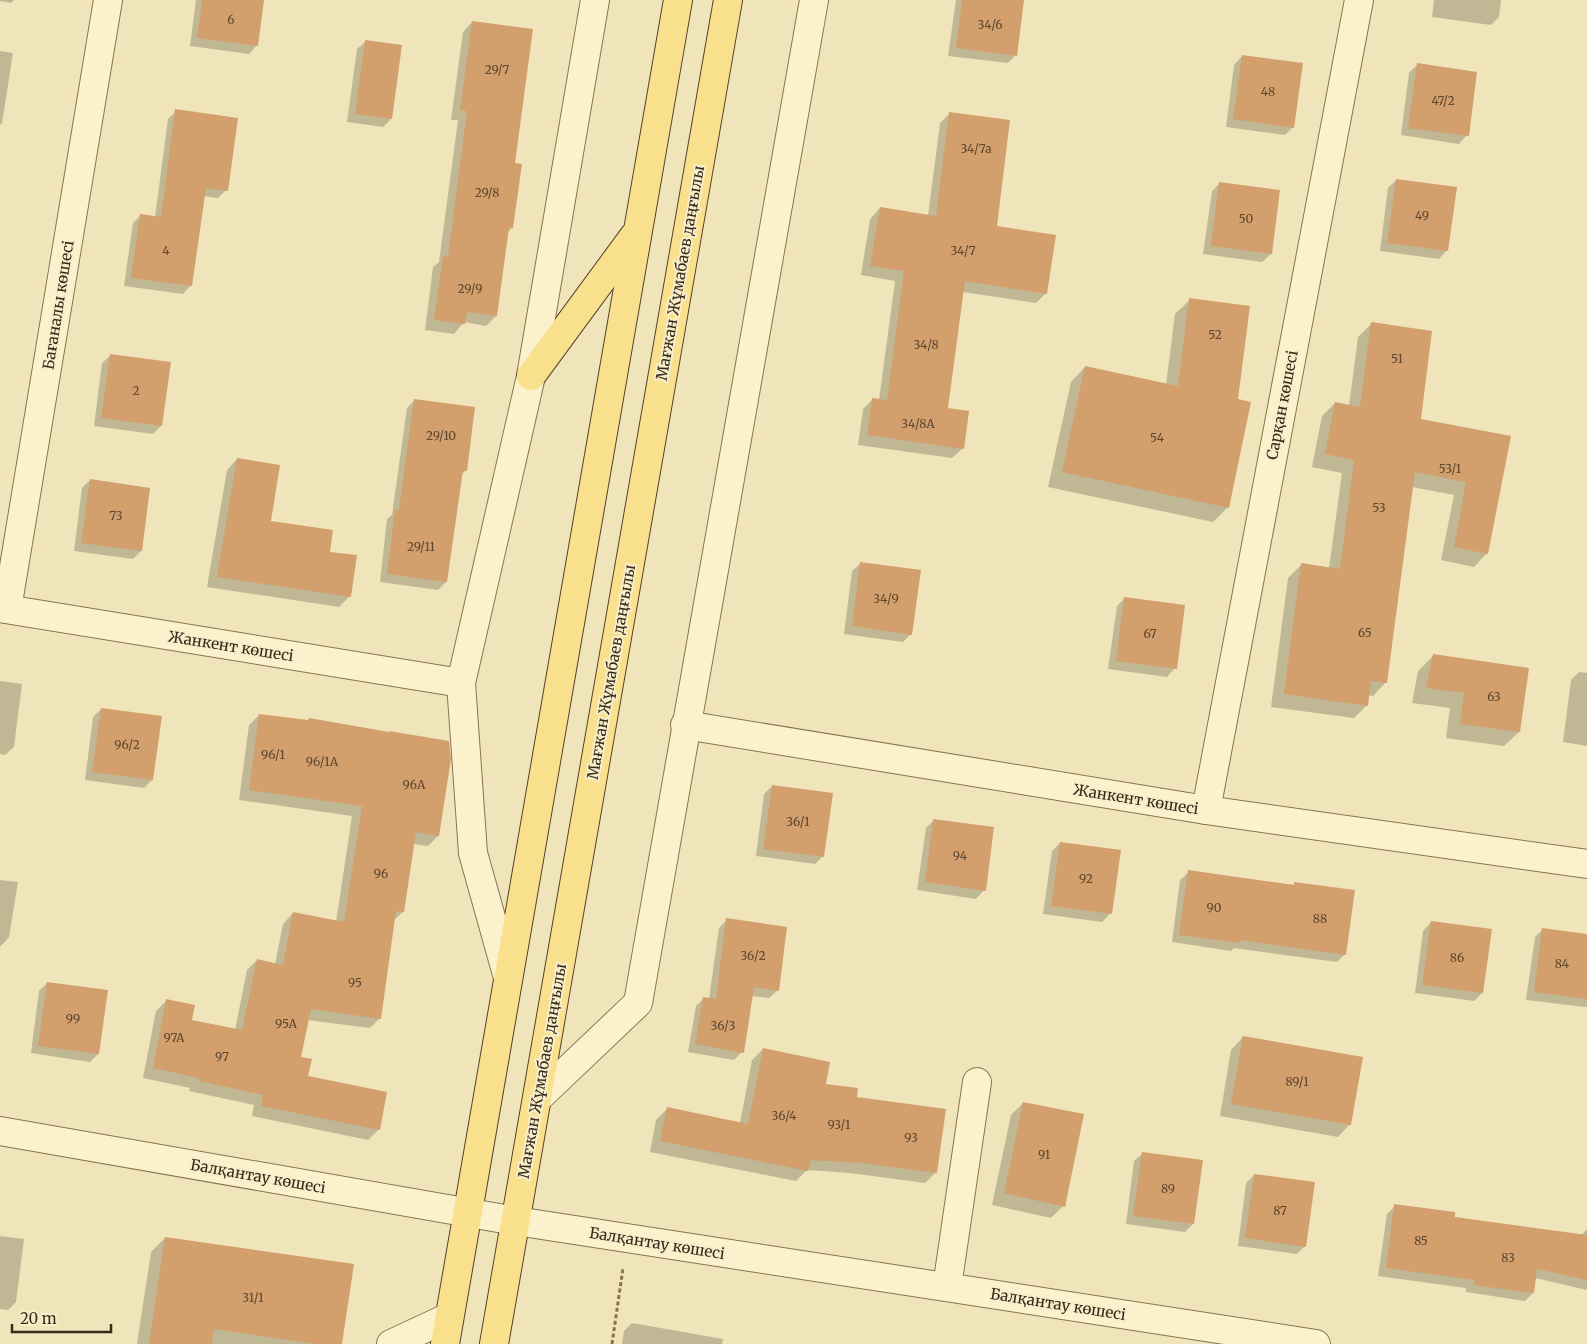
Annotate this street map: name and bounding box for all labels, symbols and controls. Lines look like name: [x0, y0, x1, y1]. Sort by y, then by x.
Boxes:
house number: 6: [227, 12, 235, 27]
house number: 34/6: [977, 17, 1003, 32]
house number: 29/7: [485, 62, 509, 77]
house number: 48: [1261, 84, 1275, 99]
house number: 47/2: [1431, 93, 1455, 108]
house number: 34/7а: [960, 141, 992, 156]
street label: Мағжан Жұмабаев даңғылы: [652, 164, 708, 382]
house number: 29/8: [475, 185, 499, 200]
house number: 49: [1415, 208, 1429, 223]
house number: 50: [1239, 211, 1254, 226]
street label: Бағаналы көшесі: [38, 239, 78, 371]
house number: 4: [162, 243, 170, 258]
house number: 34/7: [950, 243, 976, 258]
house number: 29/9: [458, 281, 482, 296]
house number: 52: [1208, 327, 1222, 342]
house number: 34/8: [913, 337, 939, 352]
street label: Сарқан көшесі: [1262, 349, 1302, 461]
house number: 51: [1391, 351, 1403, 366]
house number: 2: [132, 383, 140, 398]
house number: 34/8A: [901, 416, 935, 431]
house number: 29/10: [426, 428, 456, 443]
house number: 54: [1150, 430, 1165, 445]
house number: 53/1: [1439, 461, 1462, 476]
house number: 53: [1372, 500, 1386, 515]
house number: 73: [109, 508, 123, 523]
house number: 29/11: [407, 539, 436, 554]
street label: Мағжан Жұмабаев даңғылы: [583, 563, 639, 781]
house number: 34/9: [873, 591, 899, 606]
house number: 65: [1358, 625, 1372, 640]
house number: 67: [1143, 626, 1157, 641]
street label: Жанкент көшесі: [167, 627, 295, 665]
house number: 63: [1487, 689, 1501, 704]
house number: 96/2: [114, 737, 140, 752]
house number: 96/1: [261, 747, 286, 762]
house number: 96/1А: [306, 754, 339, 769]
house number: 96A: [403, 777, 426, 792]
street label: Жанкент көшесі: [1072, 780, 1200, 818]
house number: 36/1: [786, 814, 810, 829]
house number: 94: [953, 848, 968, 863]
house number: 96: [374, 866, 388, 881]
house number: 92: [1079, 871, 1093, 886]
house number: 90: [1206, 900, 1222, 915]
house number: 88: [1313, 911, 1327, 926]
house number: 36/2: [740, 948, 766, 963]
house number: 86: [1450, 950, 1464, 965]
house number: 84: [1555, 956, 1570, 971]
street label: Мағжан Жұмабаев даңғылы: [514, 962, 570, 1180]
house number: 95: [348, 975, 362, 990]
house number: 99: [66, 1011, 80, 1026]
house number: 95А: [275, 1016, 298, 1031]
house number: 36/3: [711, 1018, 736, 1033]
house number: 97A: [163, 1030, 185, 1045]
house number: 97: [215, 1049, 229, 1064]
house number: 89/1: [1285, 1074, 1309, 1089]
house number: 36/4: [772, 1108, 797, 1123]
house number: 93/1: [828, 1117, 851, 1132]
house number: 93: [904, 1130, 918, 1145]
house number: 91: [1038, 1147, 1051, 1162]
street label: Балқантау көшесі: [189, 1155, 327, 1197]
house number: 89: [1161, 1181, 1175, 1196]
house number: 87: [1273, 1203, 1287, 1218]
street label: Балқантау көшесі: [588, 1223, 726, 1263]
house number: 85: [1414, 1233, 1428, 1248]
house number: 83: [1501, 1250, 1515, 1265]
street label: Балқантау көшесі: [989, 1284, 1127, 1324]
house number: 31/1: [242, 1290, 264, 1305]
scale bar: [12, 1302, 111, 1334]
text: 20 m: [20, 1309, 57, 1328]

